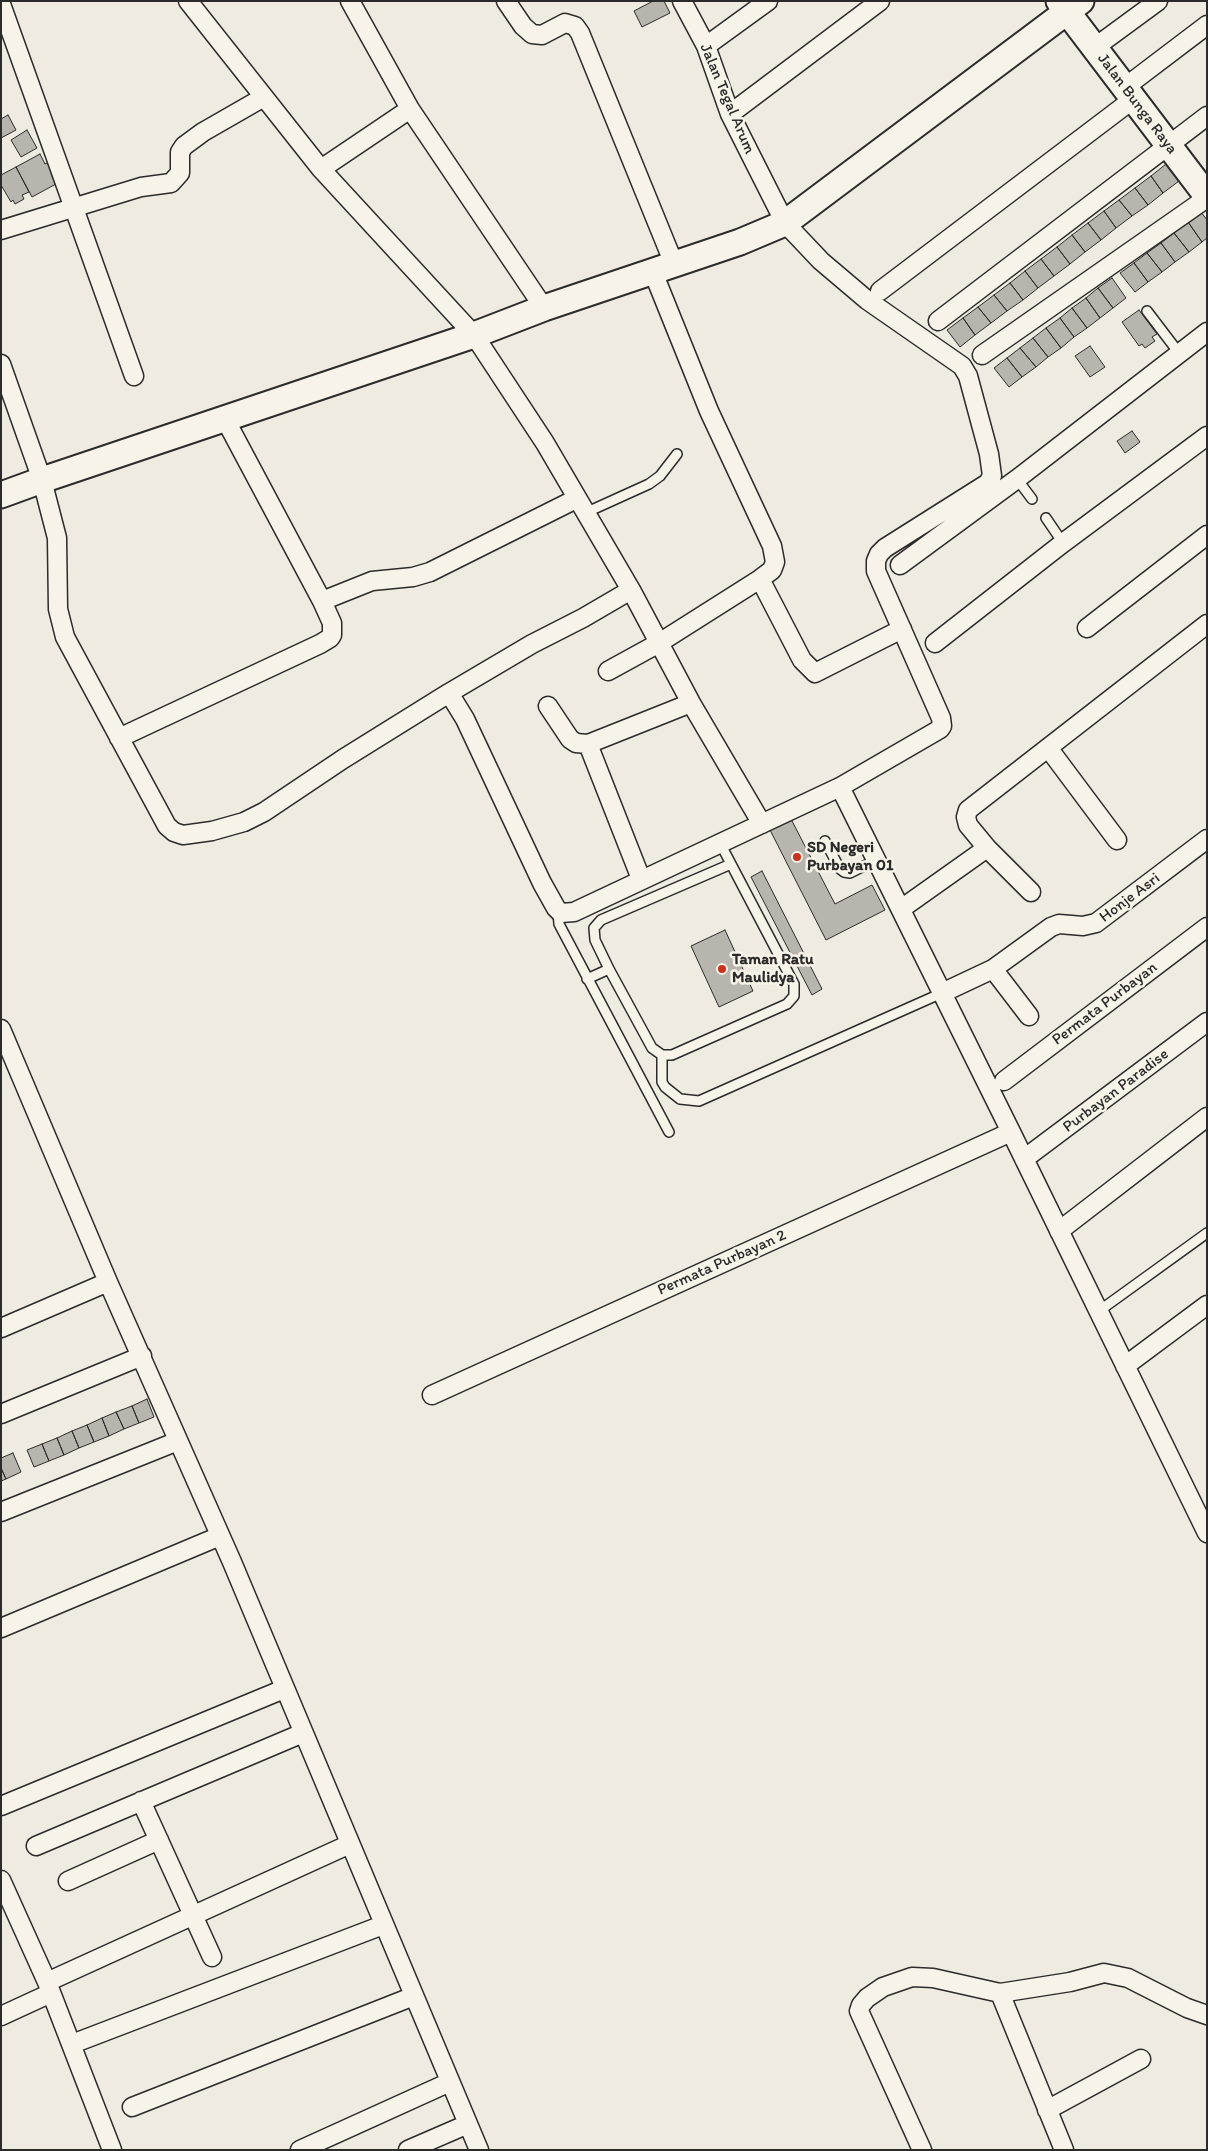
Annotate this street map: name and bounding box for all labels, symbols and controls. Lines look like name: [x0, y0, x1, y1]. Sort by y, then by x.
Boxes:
street label: Jalan Tegal Arum: [695, 41, 759, 157]
street label: Jalan Bunga Raya: [1093, 50, 1181, 158]
place label: SD Negeri Purbayan 01: [807, 838, 893, 876]
marker: SD Negeri Purbayan 01: [791, 851, 803, 863]
street label: Honje Asri: [1096, 869, 1164, 927]
place label: Taman Ratu Maulidya: [732, 950, 814, 988]
street label: Permata Purbayan: [1049, 958, 1161, 1050]
marker: Taman Ratu Maulidya: [716, 963, 728, 975]
street label: Purbayan Paradise: [1059, 1045, 1173, 1137]
street label: Permata Purbayan 2: [655, 1226, 789, 1300]

